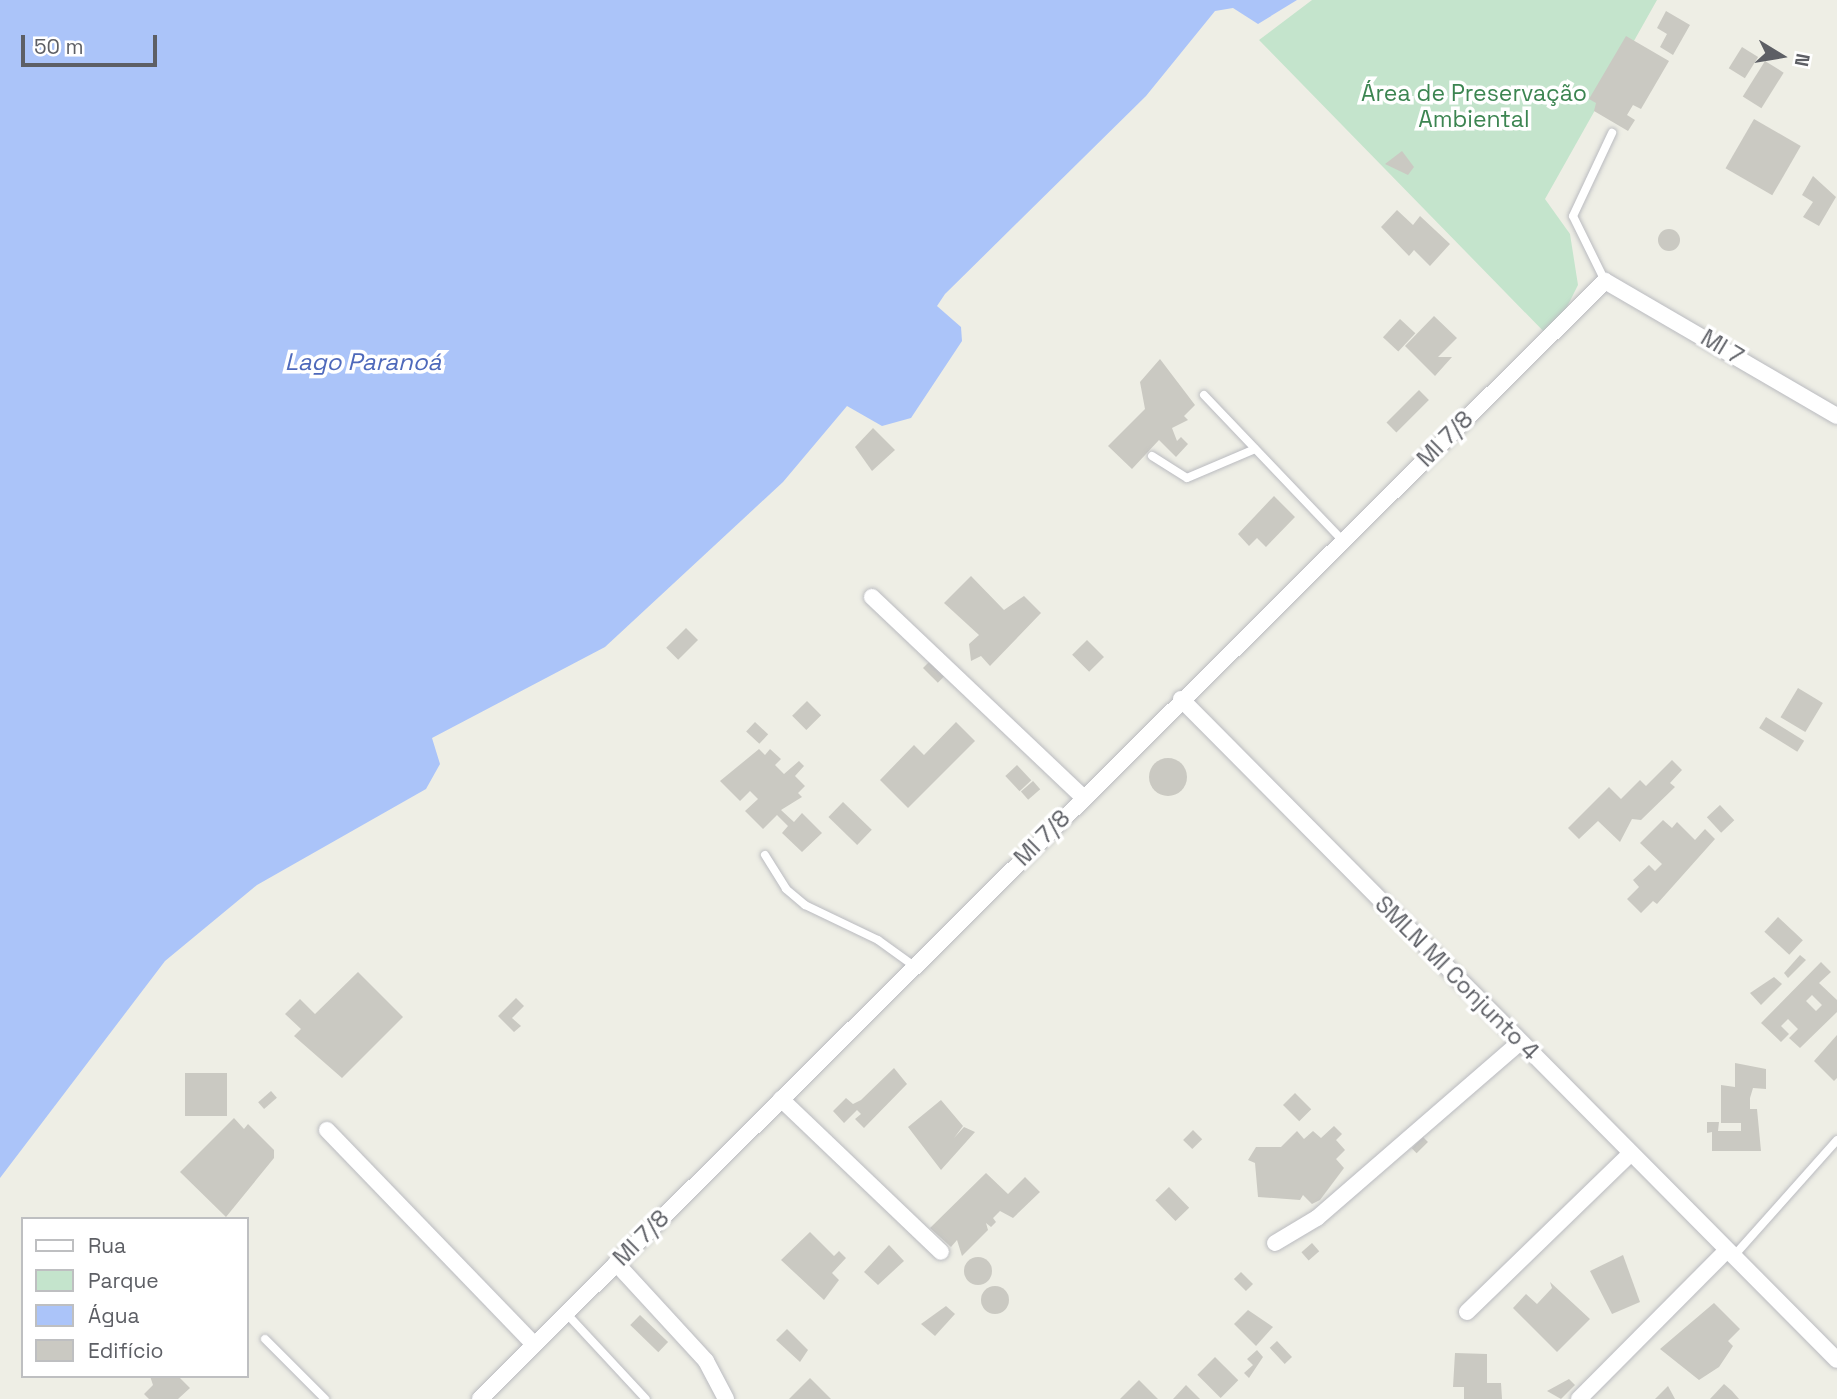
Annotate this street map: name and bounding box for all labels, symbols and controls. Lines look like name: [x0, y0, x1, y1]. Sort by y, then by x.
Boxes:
scale bar: [24, 21, 161, 65]
north arrow: [1746, 21, 1816, 91]
text: 50 m: [34, 33, 84, 60]
text: N: [1789, 51, 1816, 69]
park label: Área de Preservação Ambiental: [1361, 79, 1587, 133]
street label: MI 7: [1696, 324, 1748, 370]
water label: Lago Paranoá: [285, 348, 441, 376]
street label: MI 7/8: [1411, 405, 1479, 473]
street label: MI 7/8: [1008, 804, 1076, 872]
street label: SMLN MI Conjunto 4: [1369, 890, 1545, 1066]
street label: MI 7/8: [607, 1204, 675, 1272]
legend: [21, 1217, 248, 1378]
text: Rua: [88, 1232, 126, 1259]
text: Parque: [88, 1267, 159, 1294]
text: Água: [88, 1302, 140, 1329]
text: Edifício: [88, 1337, 164, 1364]

